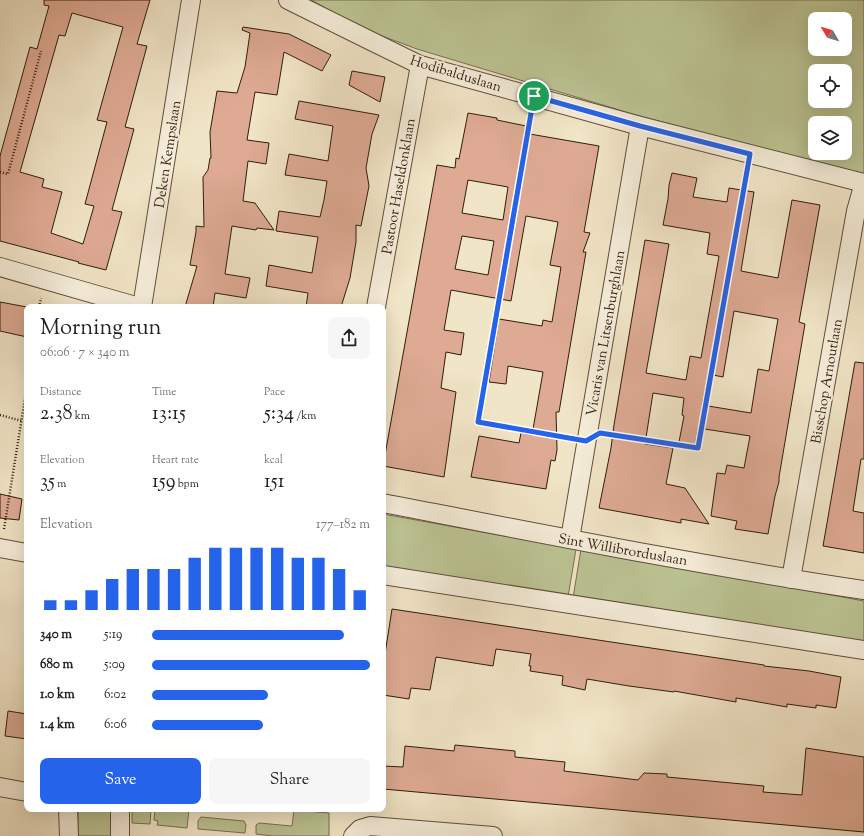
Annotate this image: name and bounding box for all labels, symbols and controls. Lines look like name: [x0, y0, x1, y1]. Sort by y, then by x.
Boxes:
north arrow: [808, 12, 852, 56]
map controls: [808, 12, 852, 160]
street label: Hodibalduslaan: [407, 51, 504, 98]
button: locate: [808, 64, 852, 108]
pin: [517, 79, 551, 113]
icon: arrive: [523, 85, 545, 107]
street label: Deken Kempslaan: [151, 99, 187, 209]
button: layers: [808, 116, 852, 160]
street label: Pastoor Haseldonklaan: [378, 117, 422, 256]
street label: Vicaris van Litsenburghlaan: [583, 249, 631, 418]
text: Morning run: [40, 313, 162, 345]
button: share: [328, 317, 370, 359]
street label: Bisschop Arnoutlaan: [807, 317, 849, 445]
text: 06:06 · 7 × 340 m: [40, 344, 130, 362]
text: Distance: [40, 384, 81, 400]
text: Time: [152, 384, 176, 400]
text: Pace: [264, 384, 285, 400]
text: 2.38: [40, 400, 72, 429]
text: 13:15: [152, 400, 186, 429]
text: 5:34: [264, 400, 294, 429]
text: km: [72, 408, 90, 424]
text: /km: [294, 408, 316, 424]
text: Elevation: [40, 452, 85, 468]
text: Heart rate: [152, 452, 199, 468]
text: kcal: [264, 452, 283, 468]
text: 35: [40, 468, 55, 497]
text: 159: [152, 468, 175, 497]
text: 151: [264, 468, 284, 497]
text: m: [55, 476, 66, 492]
text: bpm: [175, 476, 199, 492]
text: Elevation: [40, 516, 93, 534]
text: 177–182 m: [316, 516, 370, 534]
street label: Sint Willibrorduslaan: [556, 530, 689, 572]
text: 340 m: [40, 626, 72, 644]
text: 5:19: [104, 626, 122, 644]
text: 680 m: [40, 656, 73, 674]
text: 5:09: [104, 656, 125, 674]
text: 1.0 km: [40, 686, 75, 704]
text: 6:02: [104, 686, 126, 704]
text: 1.4 km: [40, 716, 75, 734]
text: 6:06: [104, 716, 127, 734]
button: Save: [40, 758, 201, 804]
button: Share: [209, 758, 370, 804]

